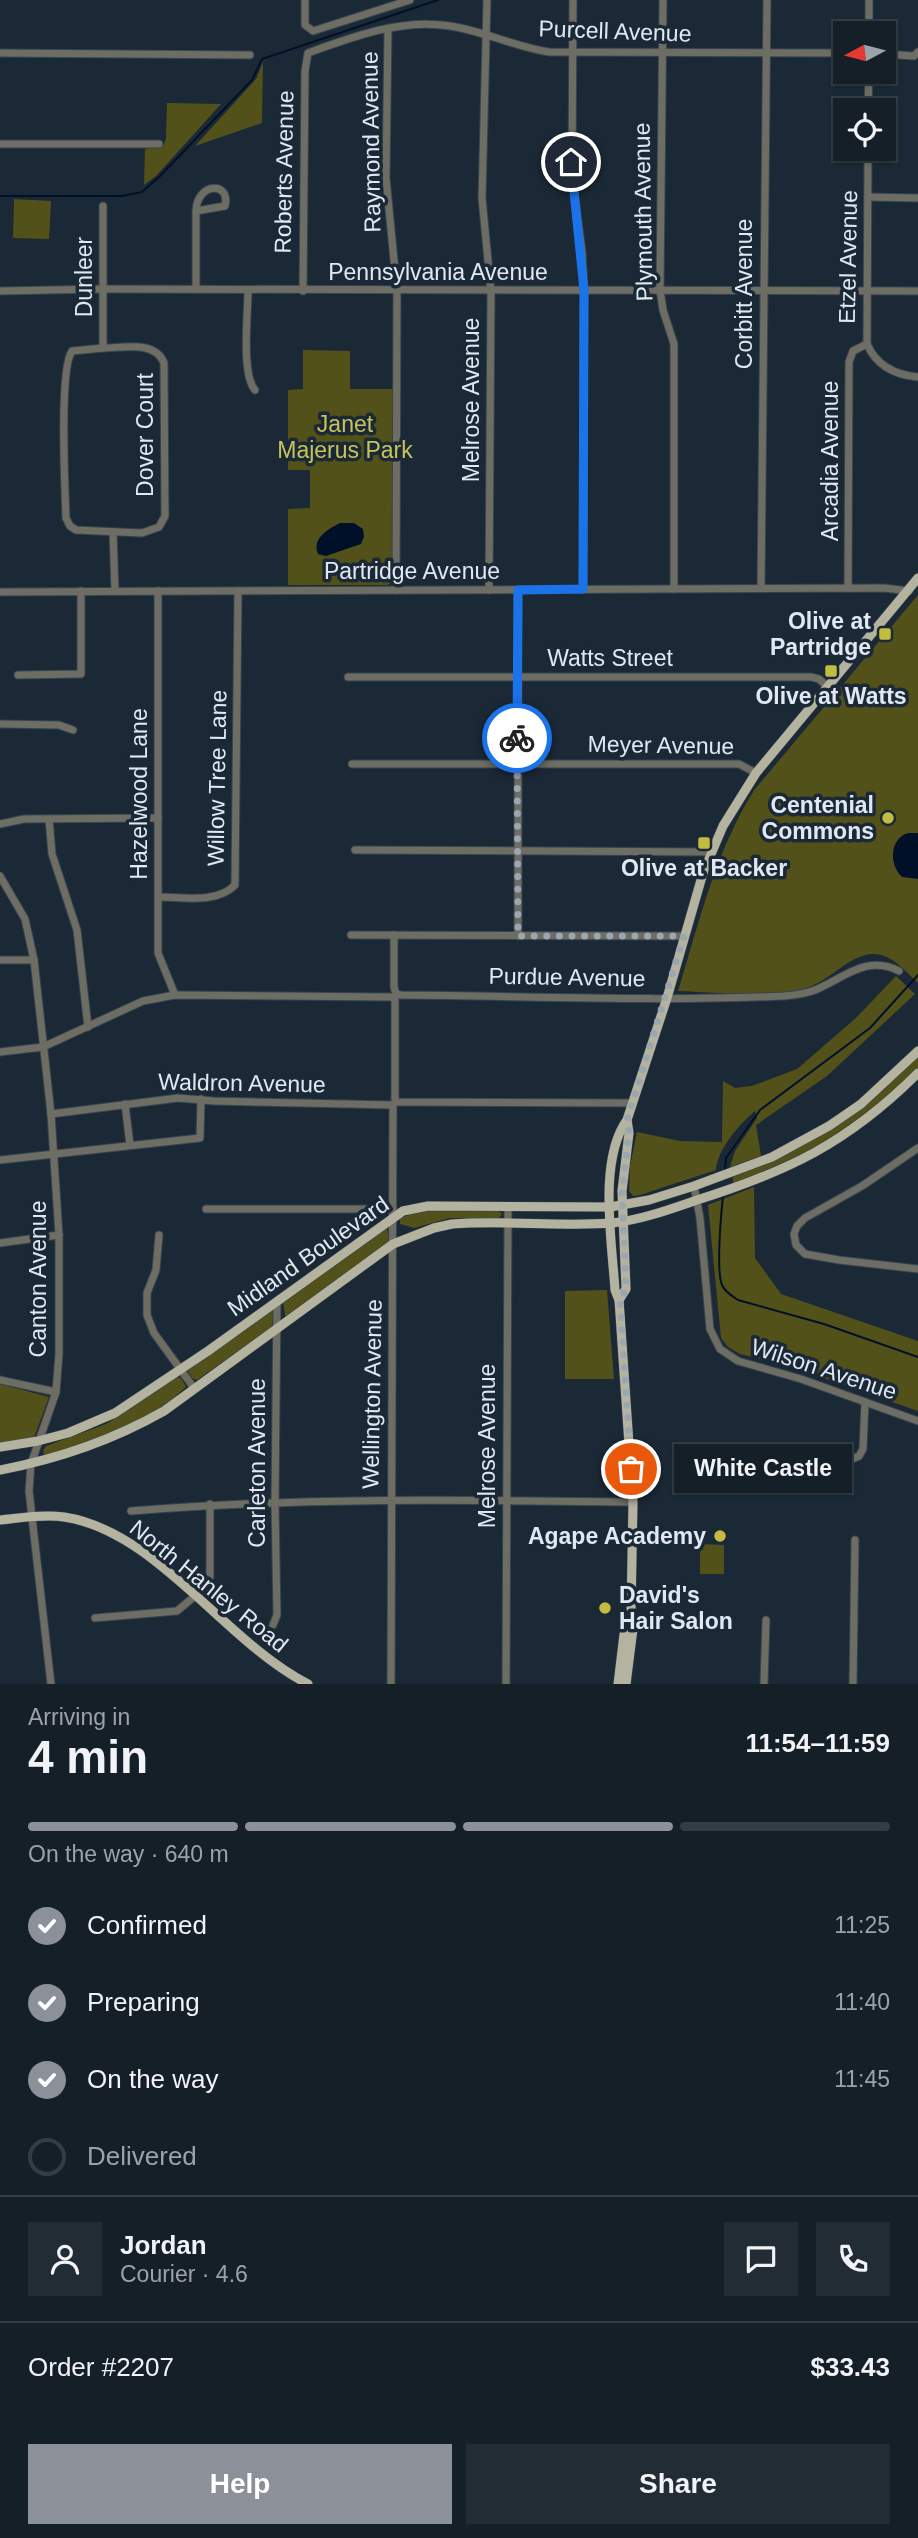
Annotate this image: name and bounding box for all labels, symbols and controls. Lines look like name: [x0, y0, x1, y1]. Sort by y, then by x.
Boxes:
street label: Purcell Avenue: [538, 15, 692, 47]
north arrow: [833, 21, 896, 84]
map controls: [833, 21, 896, 161]
street label: Raymond Avenue: [356, 51, 386, 233]
street label: Roberts Avenue: [270, 90, 298, 254]
button: locate: [833, 98, 896, 161]
street label: Plymouth Avenue: [628, 122, 658, 302]
pin: [541, 132, 601, 192]
icon: home: [552, 143, 590, 181]
street label: Etzel Avenue: [834, 190, 862, 324]
street label: Corbitt Avenue: [731, 219, 757, 369]
street label: Dunleer: [71, 236, 97, 317]
street label: Pennsylvania Avenue: [328, 259, 548, 285]
street label: Melrose Avenue: [458, 318, 484, 482]
street label: Dover Court: [132, 372, 158, 497]
street label: Arcadia Avenue: [817, 381, 843, 541]
park label: Janet Majerus Park: [277, 411, 413, 463]
street label: Partridge Avenue: [324, 558, 500, 584]
place label: Olive at Partridge: [770, 608, 871, 660]
marker: Olive at Partridge: [877, 626, 893, 642]
street label: Watts Street: [547, 645, 673, 671]
marker: Olive at Watts: [823, 663, 839, 679]
place label: Olive at Watts: [755, 683, 907, 709]
street label: Willow Tree Lane: [202, 690, 232, 866]
courier: [482, 703, 552, 773]
street label: Hazelwood Lane: [126, 708, 152, 880]
icon: bike: [498, 719, 536, 757]
street label: Meyer Avenue: [587, 731, 735, 759]
place label: Centenial Commons: [762, 792, 874, 844]
marker: Centenial Commons: [880, 810, 896, 826]
marker: Olive at Backer: [696, 835, 712, 851]
place label: Olive at Backer: [621, 855, 787, 881]
street label: Purdue Avenue: [488, 963, 646, 991]
street label: Waldron Avenue: [158, 1069, 326, 1097]
street label: Midland Boulevard: [223, 1191, 393, 1321]
street label: Canton Avenue: [25, 1201, 51, 1357]
street label: Wellington Avenue: [357, 1299, 387, 1489]
street label: Wilson Avenue: [748, 1333, 900, 1405]
street label: Melrose Avenue: [474, 1364, 500, 1528]
street label: Carleton Avenue: [244, 1378, 270, 1548]
pin: [601, 1439, 661, 1499]
callout: White Castle: [673, 1444, 852, 1494]
icon: bag: [612, 1450, 650, 1488]
text: White Castle: [694, 1455, 832, 1481]
street label: North Hanley Road: [125, 1514, 293, 1658]
place label: Agape Academy: [528, 1523, 706, 1549]
marker: Agape Academy: [712, 1528, 728, 1544]
place label: David's Hair Salon: [619, 1582, 733, 1634]
marker: David's Hair Salon: [597, 1600, 613, 1616]
text: Arriving in: [28, 1704, 130, 1730]
text: 11:54–11:59: [745, 1728, 890, 1758]
text: 4 min: [28, 1731, 148, 1783]
text: On the way · 640 m: [28, 1841, 229, 1867]
icon: check: [28, 1907, 66, 1945]
text: Confirmed: [87, 1910, 207, 1940]
text: 11:25: [834, 1912, 890, 1938]
icon: check: [28, 1984, 66, 2022]
text: Preparing: [87, 1987, 200, 2017]
text: 11:40: [834, 1989, 890, 2015]
icon: check: [28, 2061, 66, 2099]
text: On the way: [87, 2064, 219, 2094]
text: 11:45: [834, 2066, 890, 2092]
text: Delivered: [87, 2141, 197, 2171]
button: person: [28, 2222, 102, 2296]
button: chat: [724, 2222, 798, 2296]
button: phone: [816, 2222, 890, 2296]
text: Jordan: [120, 2230, 207, 2260]
text: Courier · 4.6: [120, 2261, 248, 2287]
text: Order #2207: [28, 2352, 174, 2382]
text: $33.43: [810, 2352, 890, 2382]
button: Help: [28, 2444, 452, 2524]
button: Share: [466, 2444, 890, 2524]

